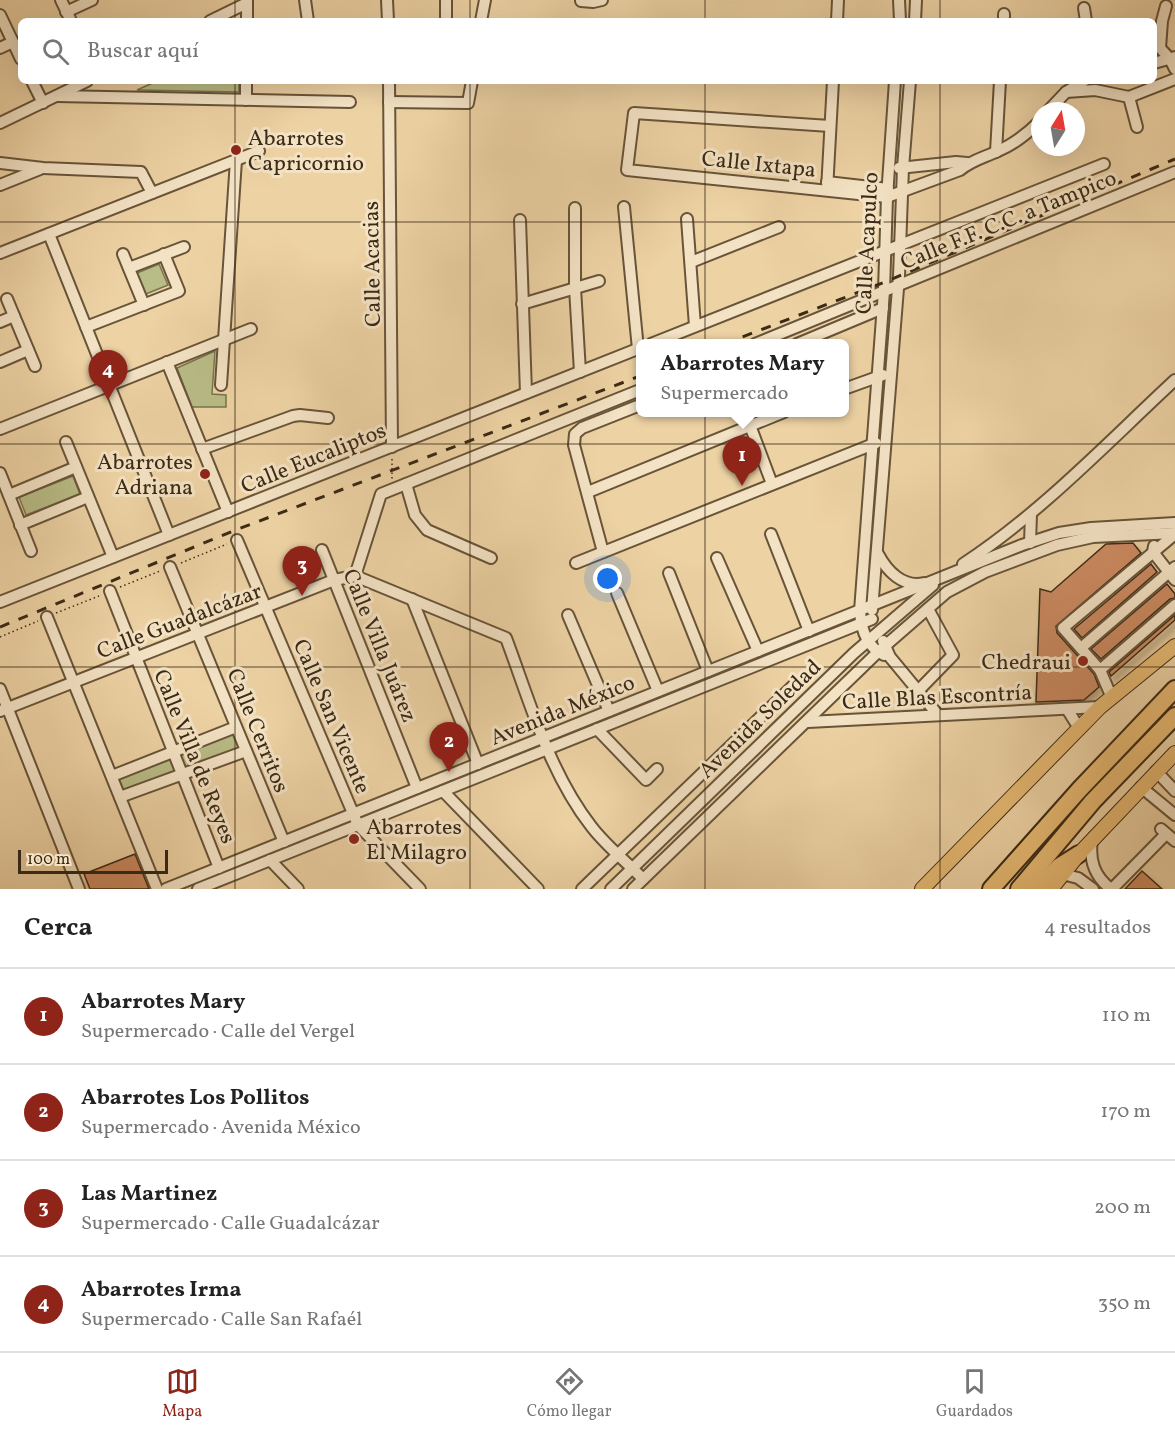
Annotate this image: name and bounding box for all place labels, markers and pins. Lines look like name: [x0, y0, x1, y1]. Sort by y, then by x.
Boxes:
place label: Abarrotes Capricornio: [248, 124, 364, 180]
marker: Abarrotes Capricornio: [229, 143, 243, 157]
pin: 4: [88, 350, 128, 400]
pin: 1: [722, 436, 762, 486]
place label: Abarrotes Adriana: [97, 448, 193, 504]
marker: Abarrotes Adriana: [198, 467, 212, 481]
pin: 3: [282, 546, 322, 596]
place label: Chedraui: [981, 648, 1071, 679]
marker: Chedraui: [1076, 654, 1090, 668]
pin: 2: [430, 722, 468, 772]
place label: Abarrotes El Milagro: [366, 813, 467, 869]
marker: Abarrotes El Milagro: [347, 832, 361, 846]

